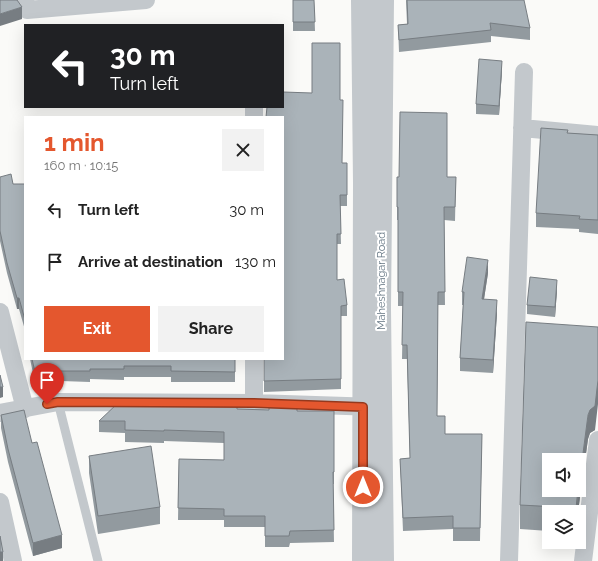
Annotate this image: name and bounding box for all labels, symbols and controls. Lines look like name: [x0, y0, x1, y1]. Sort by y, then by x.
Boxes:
text: 30 m: [110, 39, 176, 72]
icon: left: [44, 40, 96, 92]
text: Turn left: [110, 73, 179, 94]
text: 1 min: [44, 128, 105, 157]
button: close: [222, 129, 264, 171]
text: 160 m · 10:15: [44, 158, 118, 173]
icon: left: [44, 199, 66, 221]
text: Turn left: [78, 201, 139, 219]
text: 30 m: [229, 201, 264, 219]
street label: Maheshnagar Road: [375, 232, 388, 330]
icon: arrive: [44, 251, 66, 273]
text: Arrive at destination: [78, 253, 223, 271]
text: 130 m: [235, 253, 276, 271]
button: Exit: [44, 306, 150, 352]
button: Share: [158, 306, 264, 352]
pin: [30, 363, 64, 404]
icon: arrive: [36, 369, 58, 391]
map controls: [542, 453, 586, 549]
button: sound: [542, 453, 586, 497]
position arrow: [342, 466, 384, 508]
button: layers: [542, 505, 586, 549]

